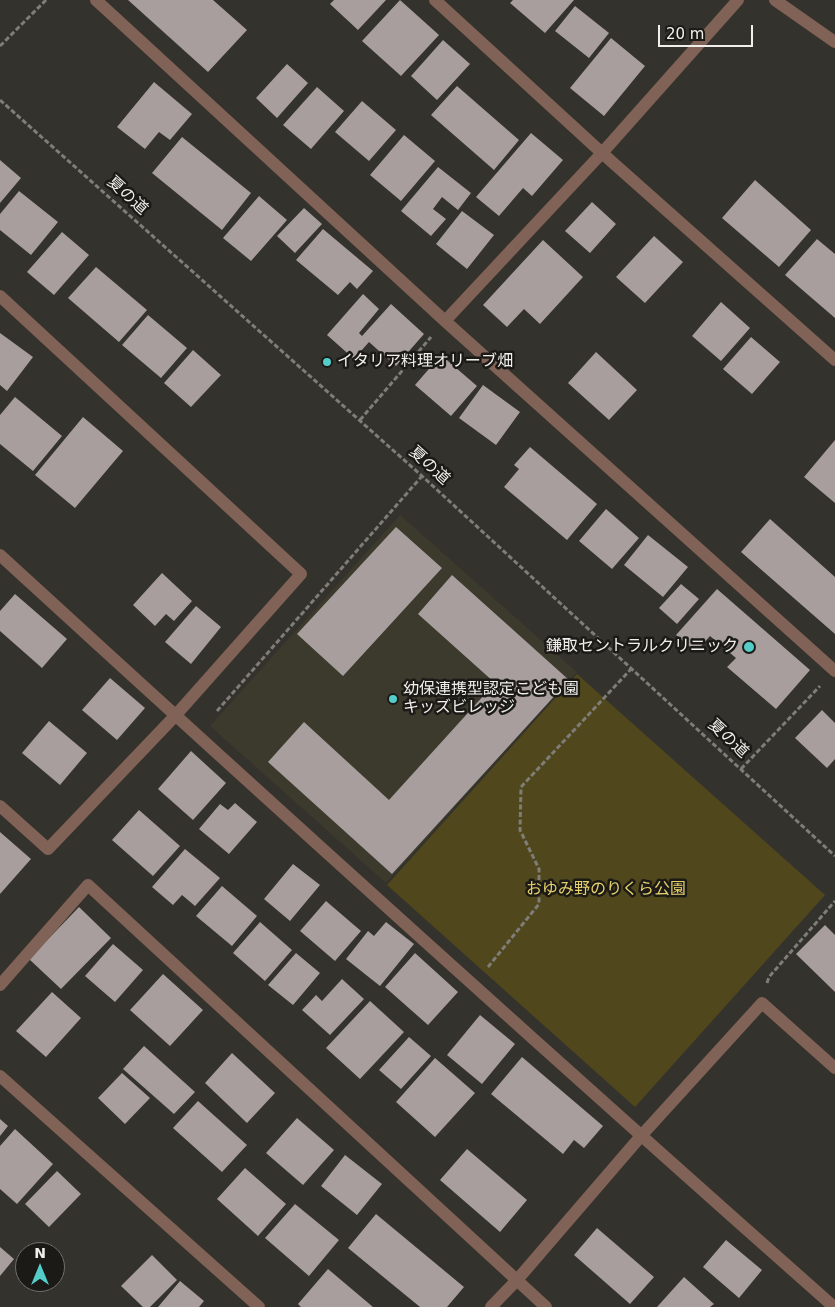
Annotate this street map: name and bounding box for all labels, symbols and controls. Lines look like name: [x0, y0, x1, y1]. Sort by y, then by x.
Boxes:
scale bar: [660, 15, 755, 47]
text: 20 m: [666, 25, 704, 43]
street label: 夏の道: [103, 173, 151, 219]
place label: イタリア料理オリーブ畑: [337, 352, 513, 372]
marker: イタリア料理オリーブ畑: [321, 356, 333, 368]
street label: 夏の道: [405, 443, 453, 489]
place label: 鎌取セントラルクリニック: [546, 637, 738, 657]
marker: 鎌取セントラルクリニック: [742, 640, 756, 654]
place label: 幼保連携型認定こども園 キッズビレッジ: [403, 680, 579, 718]
marker: 幼保連携型認定こども園 キッズビレッジ: [387, 693, 399, 705]
street label: 夏の道: [704, 716, 752, 762]
park label: おゆみ野のりくら公園: [526, 880, 686, 900]
north arrow: [15, 1242, 65, 1292]
text: N: [34, 1245, 46, 1261]

